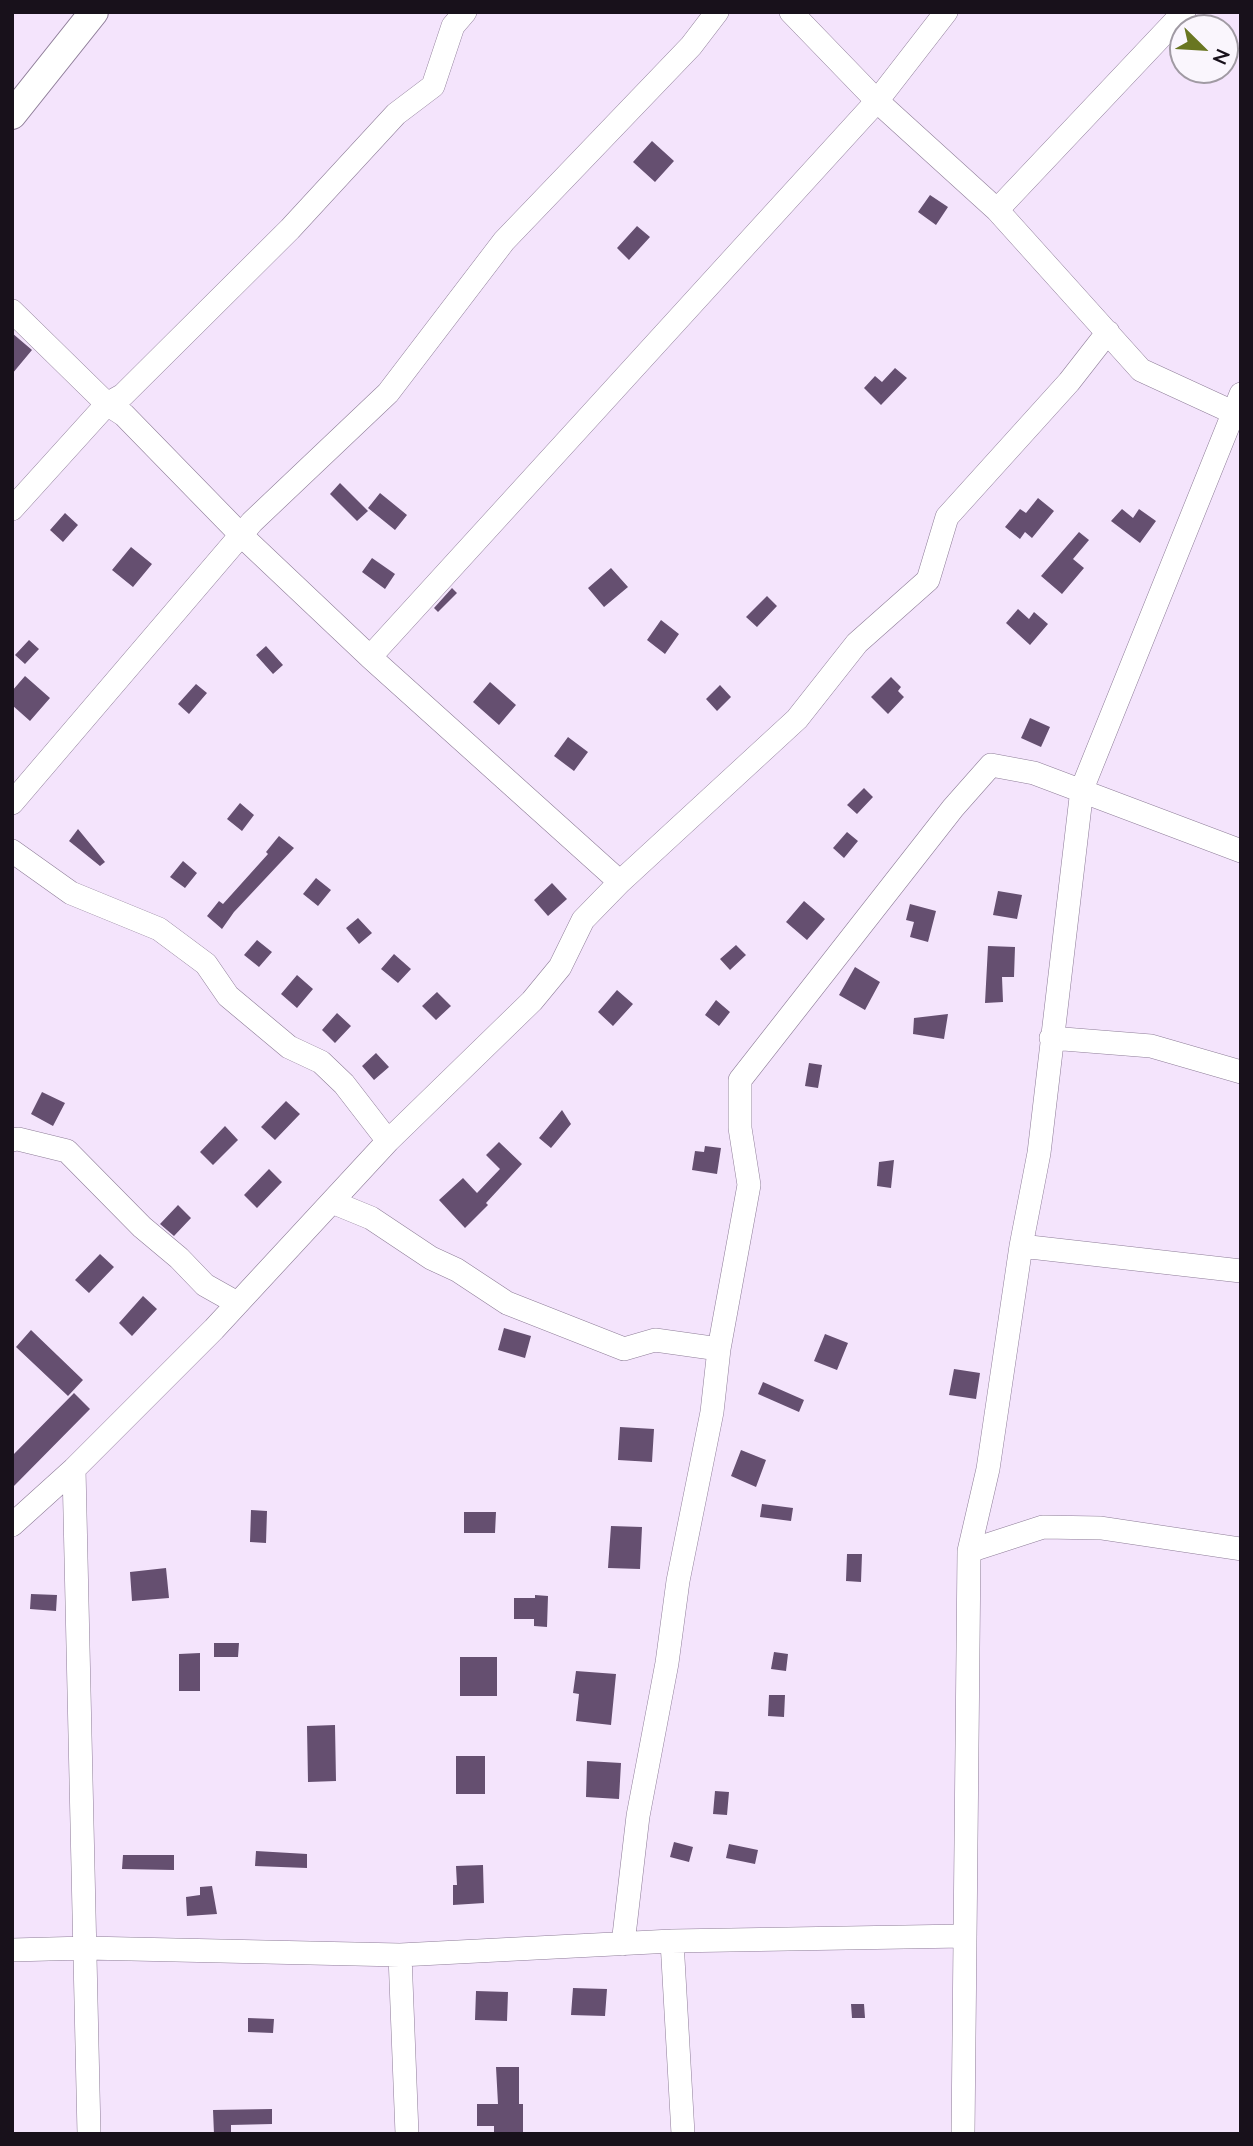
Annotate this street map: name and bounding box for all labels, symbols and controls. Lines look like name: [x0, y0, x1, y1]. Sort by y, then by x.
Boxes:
north arrow: [1169, 14, 1239, 84]
text: N: [1208, 46, 1235, 68]

